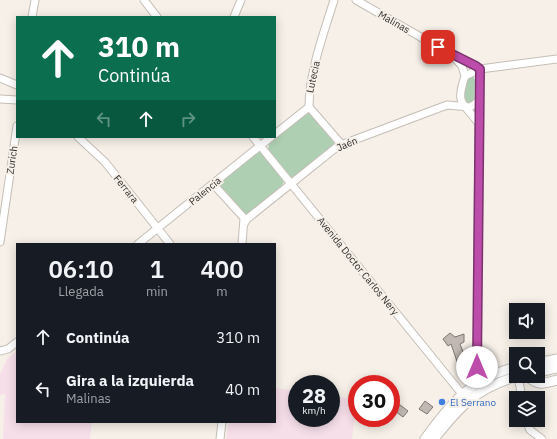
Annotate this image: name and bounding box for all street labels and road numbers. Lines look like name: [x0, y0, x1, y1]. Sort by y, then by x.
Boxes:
street label: Malinas: [376, 8, 412, 36]
street label: Lutecia: [303, 59, 323, 94]
street label: Jaén: [335, 134, 359, 154]
street label: Zurich: [4, 145, 20, 175]
street label: Ferrara: [111, 172, 142, 206]
street label: Palencia: [186, 174, 224, 208]
street label: Avenida Doctor Carlos Nery: [314, 214, 402, 318]

